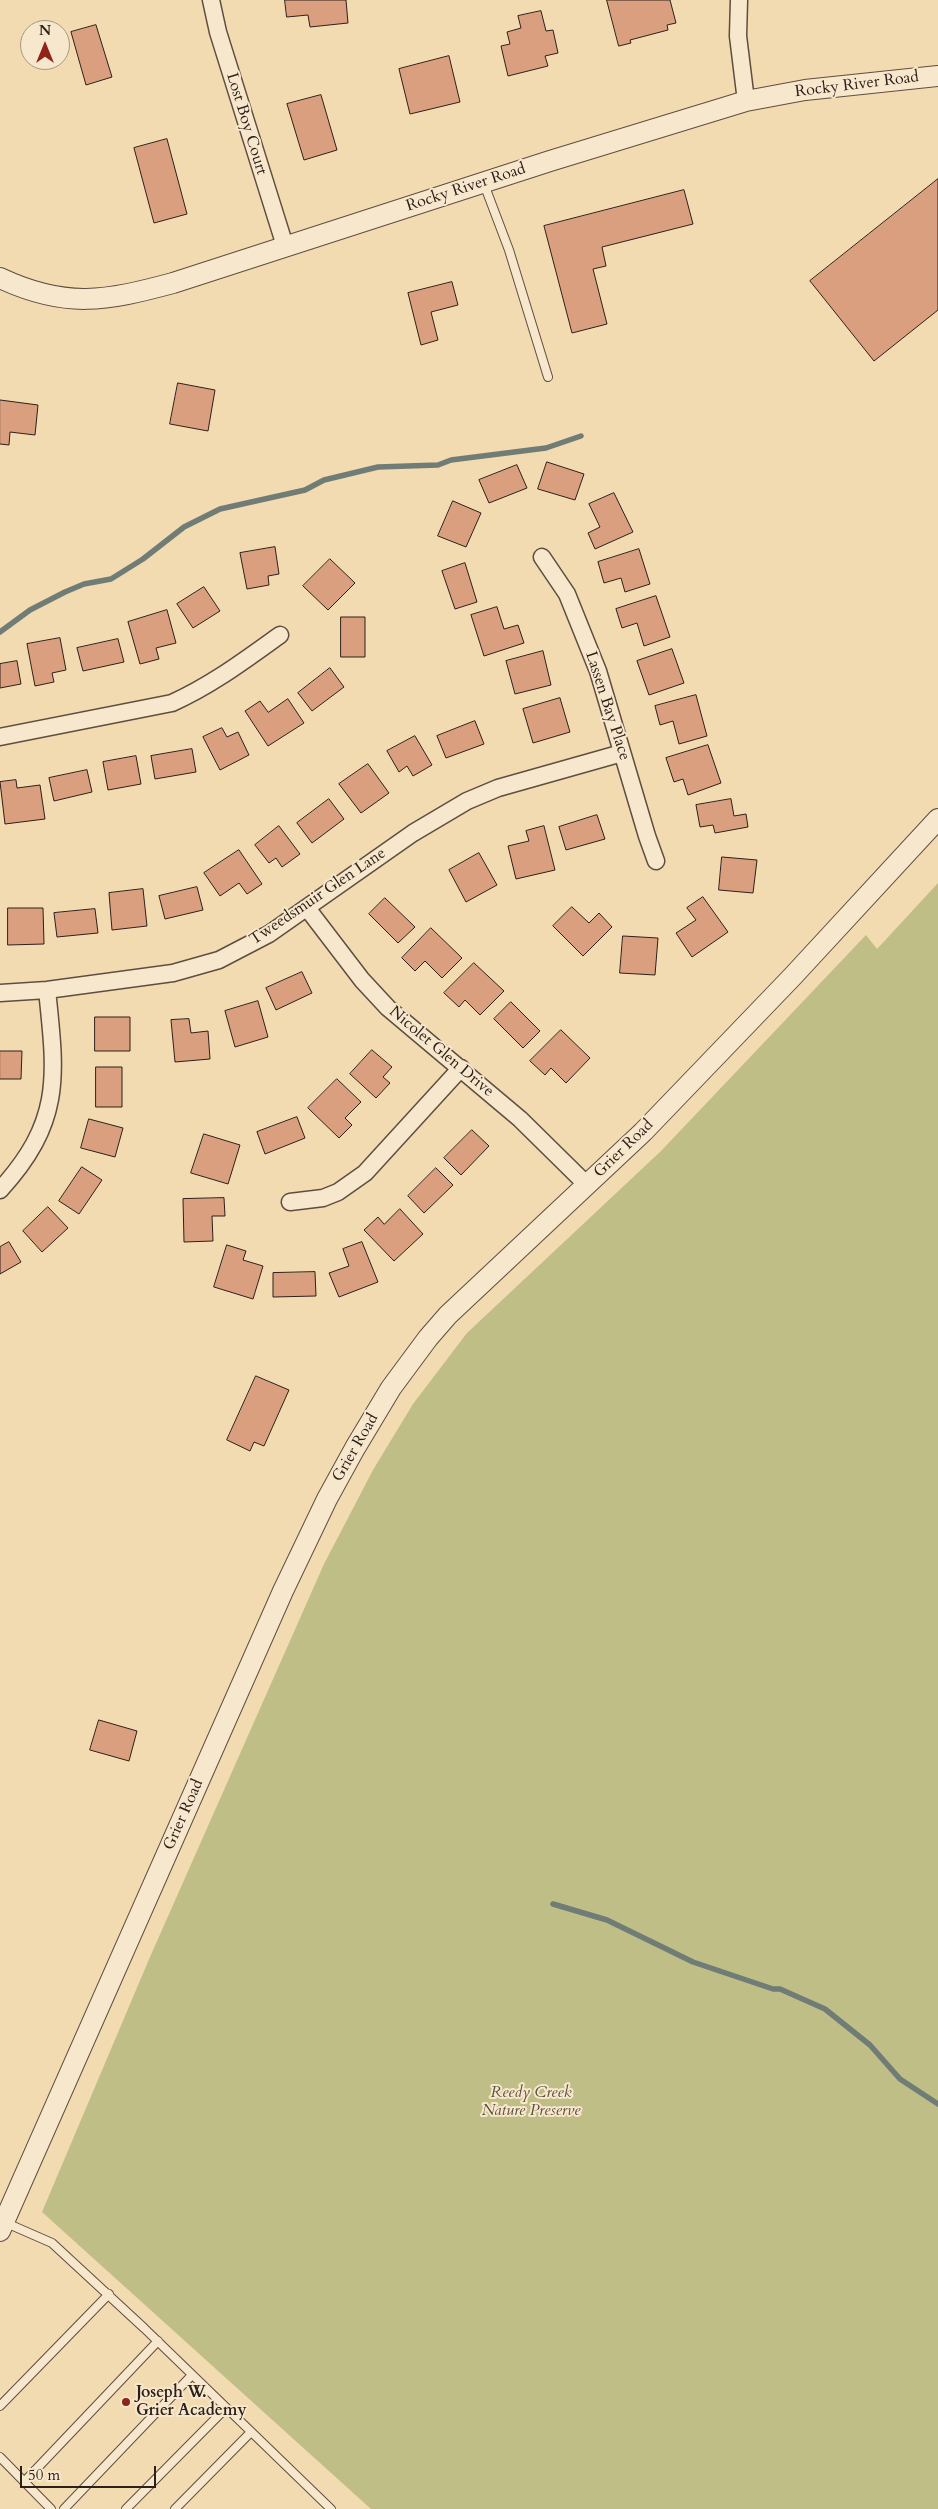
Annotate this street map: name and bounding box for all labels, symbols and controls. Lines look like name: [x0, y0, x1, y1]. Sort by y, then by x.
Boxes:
north arrow: [20, 20, 70, 70]
text: N: [39, 21, 51, 40]
street label: Rocky River Road: [794, 68, 920, 102]
street label: Lost Boy Court: [221, 71, 271, 177]
street label: Rocky River Road: [404, 160, 528, 216]
street label: Lassen Bay Place: [580, 649, 634, 763]
street label: Tweedsmuir Glen Lane: [246, 844, 390, 950]
street label: Nicolet Glen Drive: [385, 1003, 497, 1101]
street label: Grier Road: [590, 1116, 658, 1182]
street label: Grier Road: [329, 1410, 383, 1486]
street label: Grier Road: [160, 1777, 208, 1853]
park label: Reedy Creek Nature Preserve: [482, 2083, 580, 2121]
place label: Joseph W. Grier Academy: [136, 2383, 246, 2421]
marker: Joseph W. Grier Academy: [120, 2396, 132, 2408]
scale bar: [22, 2456, 159, 2488]
text: 50 m: [28, 2465, 60, 2485]

